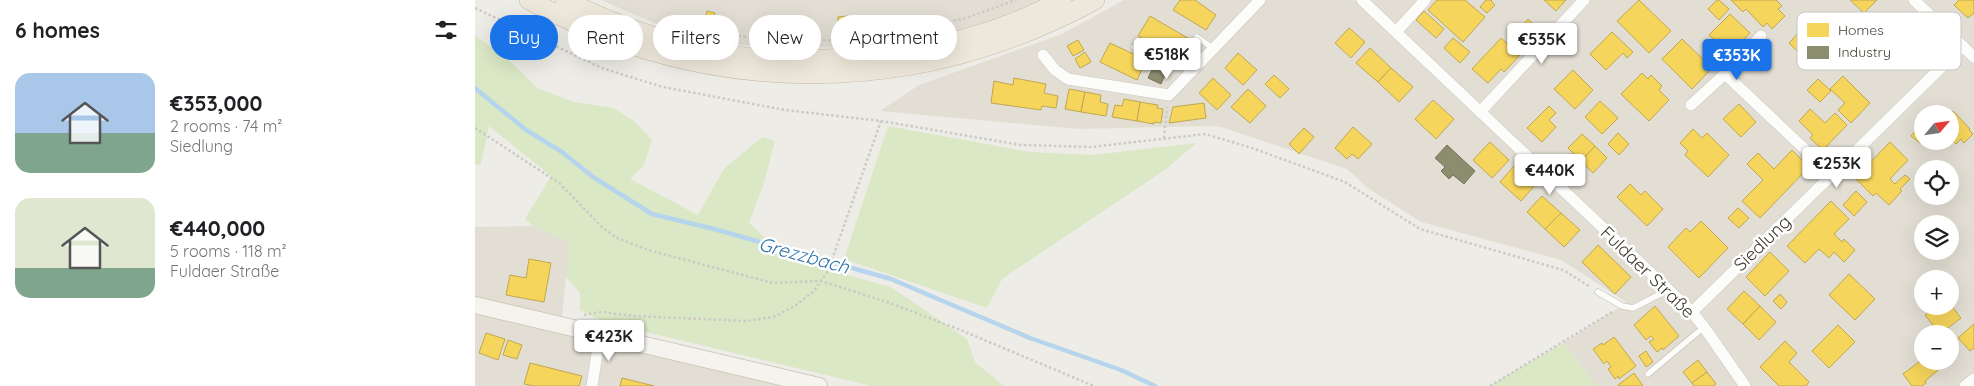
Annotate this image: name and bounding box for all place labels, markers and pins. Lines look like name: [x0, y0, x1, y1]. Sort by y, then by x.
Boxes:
pin: €535K: [1507, 22, 1577, 65]
pin: €518K: [1132, 38, 1202, 80]
pin: €353K: [1702, 38, 1772, 81]
pin: €253K: [1802, 146, 1872, 189]
pin: €440K: [1515, 154, 1585, 196]
pin: €423K: [574, 320, 644, 362]

